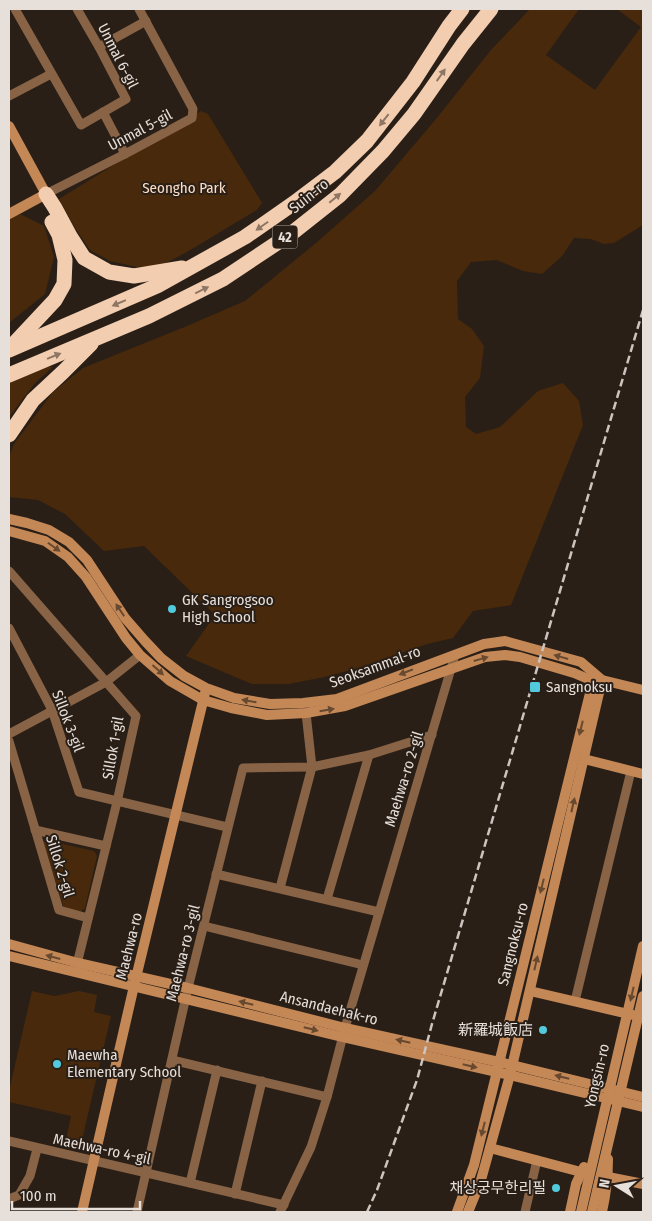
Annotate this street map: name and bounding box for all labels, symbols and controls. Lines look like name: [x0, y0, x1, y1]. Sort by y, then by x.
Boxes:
street label: Unmal 6-gil: [94, 20, 142, 92]
one-way arrow: [436, 68, 446, 82]
street label: Unmal 5-gil: [105, 106, 175, 154]
one-way arrow: [378, 113, 389, 126]
street label: Suin-ro: [286, 175, 332, 217]
park label: Seongho Park: [142, 179, 226, 197]
one-way arrow: [329, 192, 342, 203]
one-way arrow: [255, 221, 268, 231]
road number: 42: [272, 226, 298, 248]
one-way arrow: [195, 286, 209, 294]
one-way arrow: [112, 299, 126, 307]
one-way arrow: [47, 352, 61, 360]
one-way arrow: [47, 542, 61, 552]
place label: GK Sangrogsoo High School: [182, 591, 274, 626]
one-way arrow: [115, 603, 125, 617]
marker: GK Sangrogsoo High School: [166, 603, 178, 615]
street label: Seoksammal-ro: [327, 642, 423, 692]
one-way arrow: [553, 652, 568, 660]
one-way arrow: [473, 655, 489, 663]
one-way arrow: [152, 664, 164, 676]
one-way arrow: [399, 669, 413, 677]
place label: Sangnoksu: [546, 678, 613, 696]
marker: Sangnoksu: [528, 680, 542, 694]
street label: Sillok 3-gil: [48, 688, 88, 754]
one-way arrow: [240, 696, 256, 704]
one-way arrow: [319, 705, 335, 713]
street label: Sillok 1-gil: [99, 715, 127, 781]
one-way arrow: [577, 721, 585, 736]
street label: Maehwa-ro 2-gil: [381, 729, 427, 829]
one-way arrow: [569, 797, 577, 812]
street label: Sillok 2-gil: [42, 833, 78, 899]
one-way arrow: [538, 878, 546, 893]
street label: Sangnoksu-ro: [494, 901, 532, 987]
street label: Maehwa-ro 3-gil: [162, 903, 204, 1003]
street label: Maehwa-ro: [112, 911, 146, 981]
one-way arrow: [46, 952, 61, 960]
one-way arrow: [532, 955, 540, 970]
one-way arrow: [628, 986, 636, 1001]
street label: Ansandaehak-ro: [278, 987, 380, 1029]
one-way arrow: [238, 999, 253, 1007]
place label: 新羅城飯店: [458, 1021, 533, 1039]
marker: 新羅城飯店: [537, 1024, 549, 1036]
one-way arrow: [304, 1025, 319, 1033]
one-way arrow: [396, 1037, 411, 1045]
street label: Yongsin-ro: [581, 1042, 613, 1110]
place label: Maewha Elementary School: [67, 1046, 181, 1081]
marker: Maewha Elementary School: [51, 1058, 63, 1070]
one-way arrow: [462, 1062, 477, 1070]
one-way arrow: [554, 1073, 569, 1081]
one-way arrow: [479, 1121, 487, 1136]
street label: Maehwa-ro 4-gil: [51, 1130, 153, 1168]
north arrow: [592, 1161, 642, 1211]
scale bar: [12, 1178, 140, 1210]
text: N: [596, 1178, 614, 1189]
place label: 채상궁무한리필: [449, 1179, 546, 1197]
marker: 채상궁무한리필: [550, 1182, 562, 1194]
text: 100 m: [20, 1187, 57, 1205]

